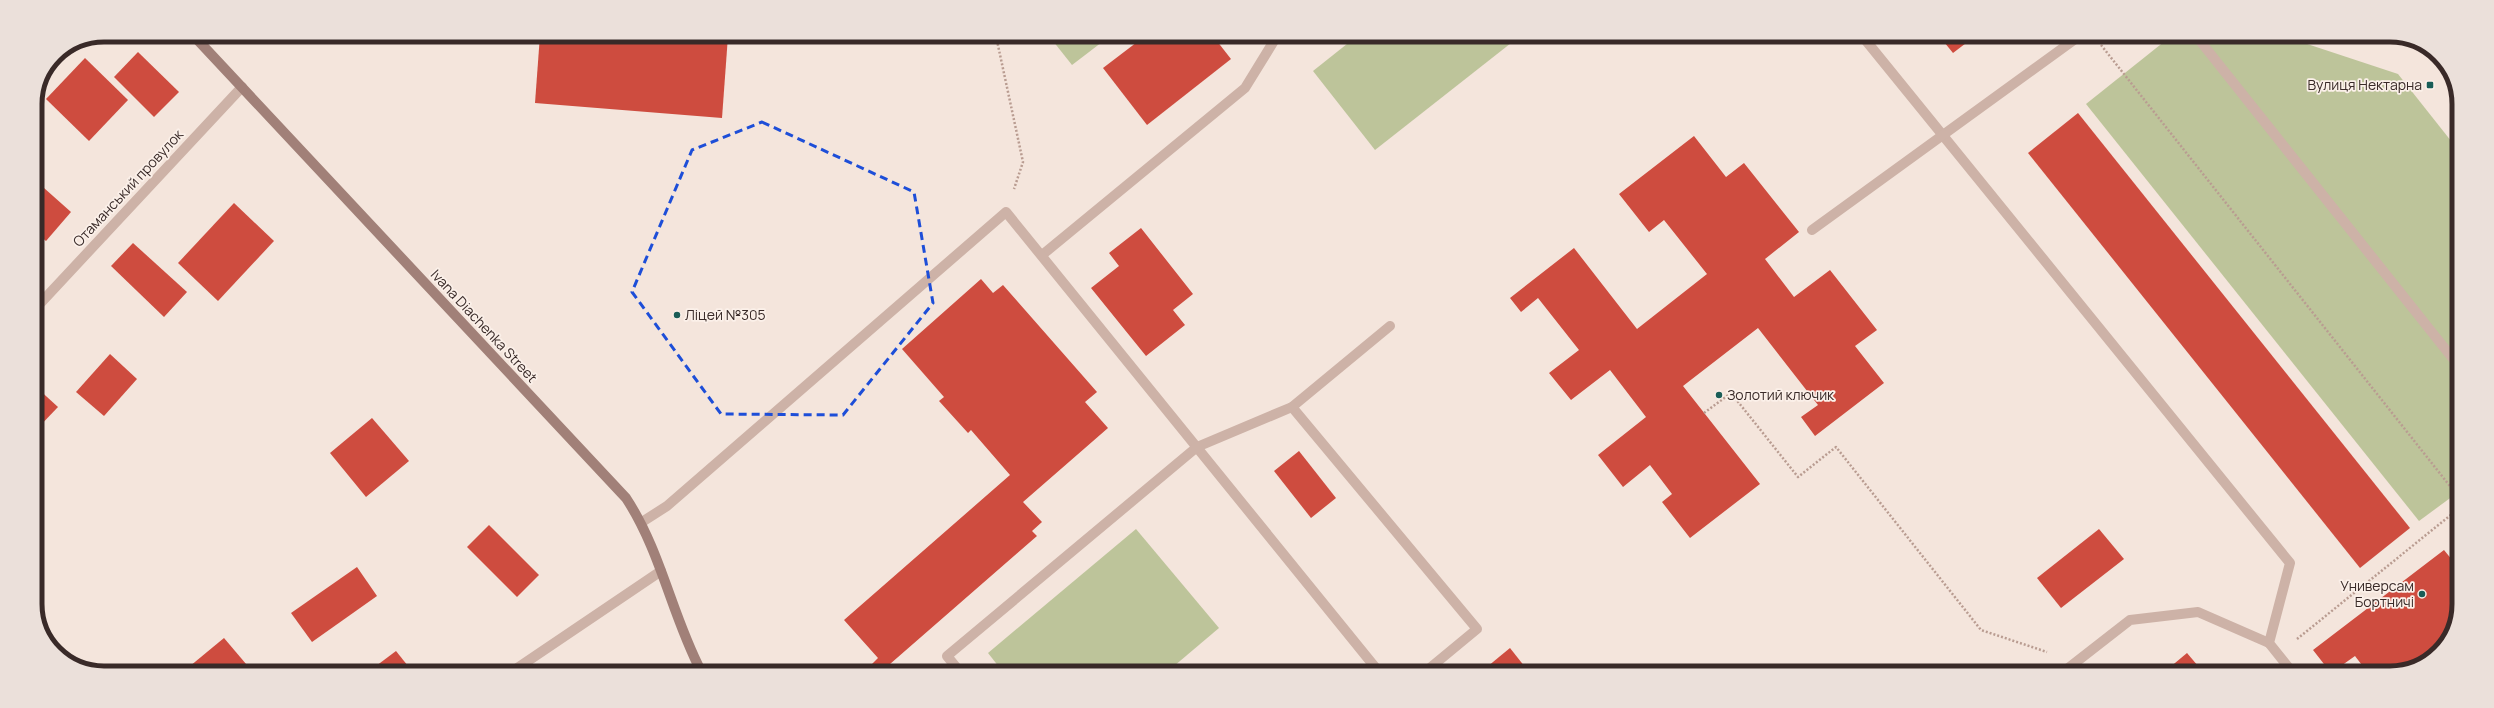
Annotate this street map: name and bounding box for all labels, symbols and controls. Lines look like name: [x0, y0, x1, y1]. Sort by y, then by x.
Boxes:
place label: Вулиця Нектарна: [2307, 75, 2422, 94]
marker: Вулиця Нектарна: [2425, 80, 2435, 90]
street label: Отаманський провулок: [68, 124, 188, 250]
street label: Ivana Diachenka Street: [427, 265, 542, 387]
place label: Ліцей №305: [685, 305, 766, 324]
marker: Ліцей №305: [672, 310, 682, 320]
place label: Золотий ключик: [1727, 385, 1835, 404]
marker: Золотий ключик: [1714, 390, 1724, 400]
place label: Универсам Бортничі: [2340, 576, 2414, 611]
marker: Универсам Бортничі: [2417, 589, 2427, 599]

